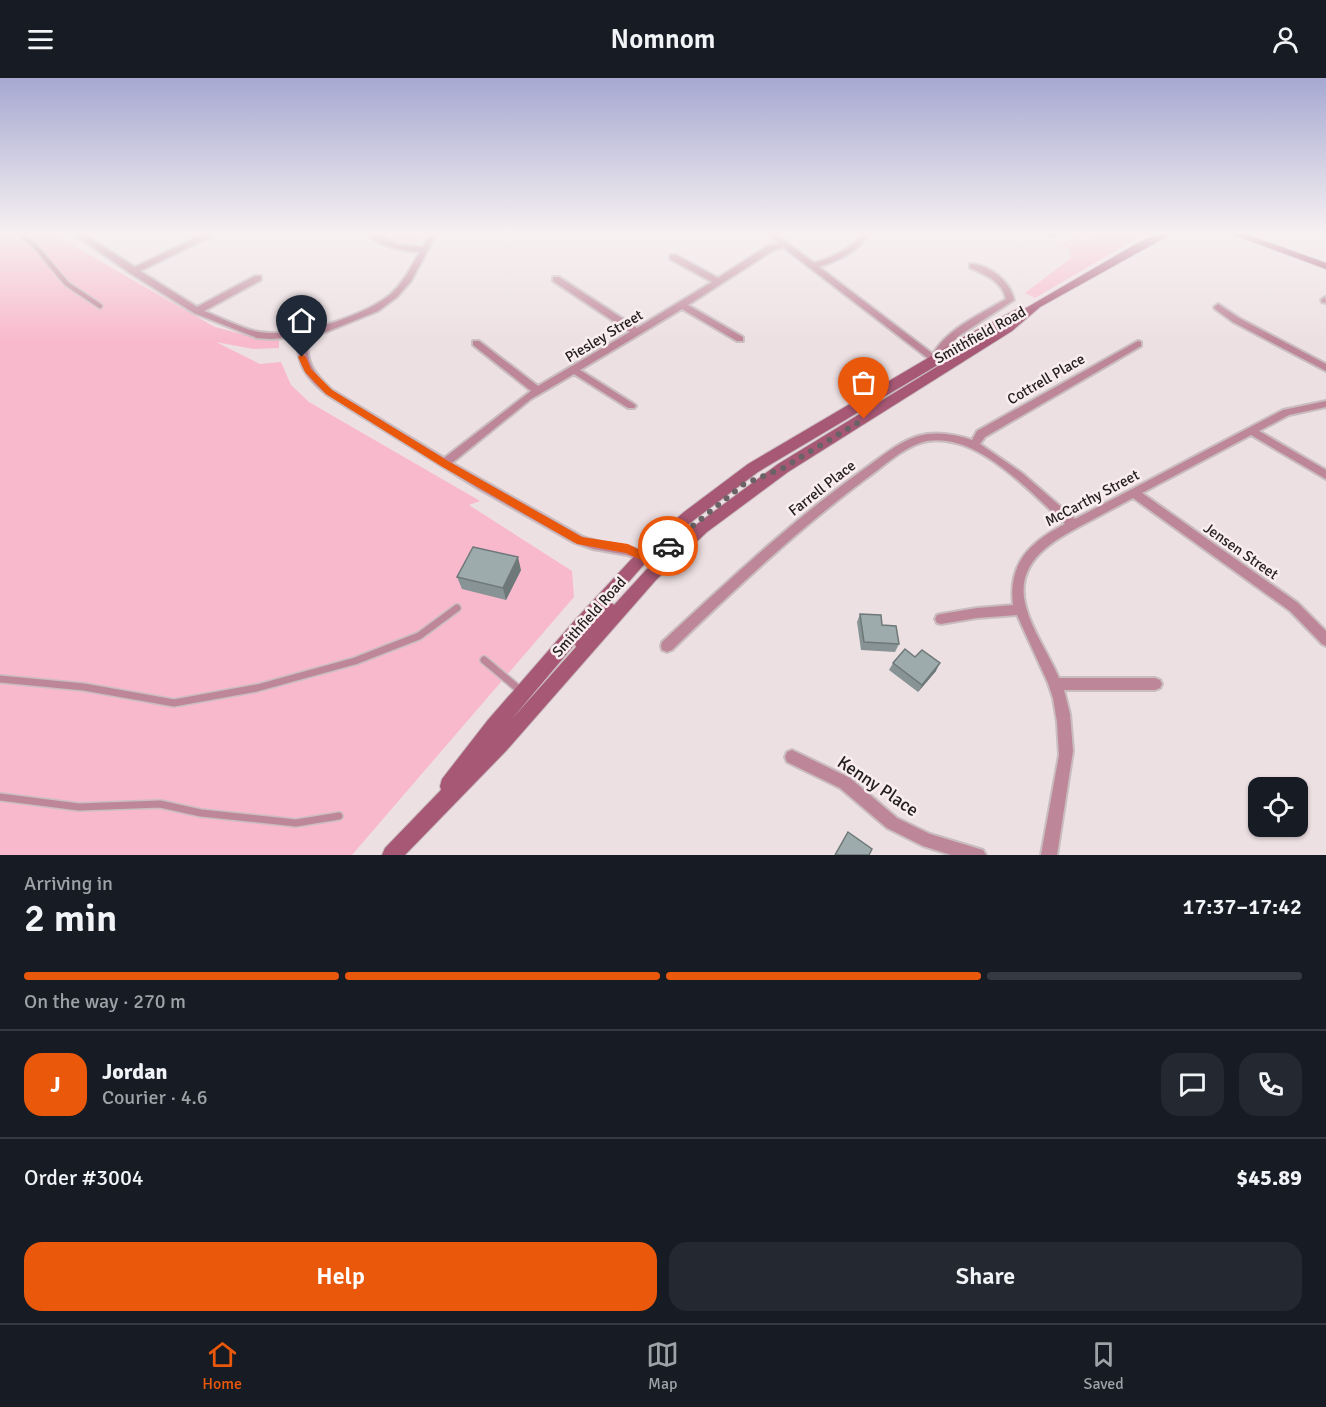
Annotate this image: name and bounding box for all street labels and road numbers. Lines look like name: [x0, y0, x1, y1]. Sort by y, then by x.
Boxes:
street label: Smithfield Road: [931, 302, 1029, 367]
street label: Piesley Street: [562, 306, 646, 366]
street label: Cottrell Place: [1004, 350, 1088, 408]
street label: Farrell Place: [785, 456, 859, 520]
street label: McCarthy Street: [1042, 466, 1142, 530]
street label: Jensen Street: [1200, 519, 1282, 583]
street label: Smithfield Road: [548, 573, 630, 661]
street label: Kenny Place: [833, 751, 923, 821]

